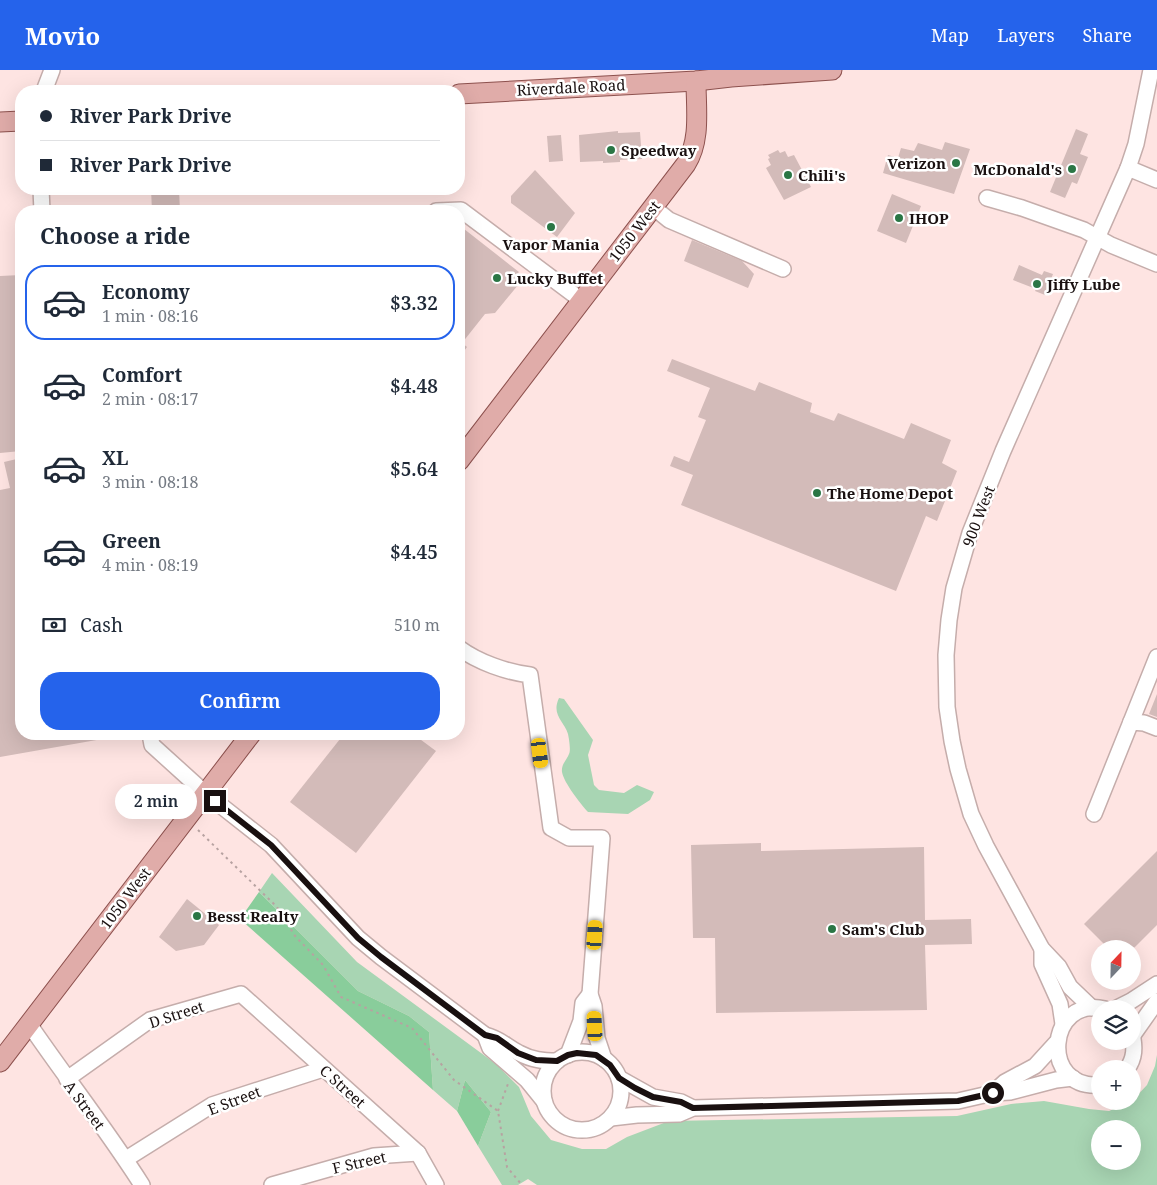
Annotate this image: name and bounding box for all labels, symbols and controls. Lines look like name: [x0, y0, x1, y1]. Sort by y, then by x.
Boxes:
text: Movio: [25, 19, 100, 52]
text: Map: [931, 23, 969, 47]
text: Layers: [997, 23, 1055, 47]
text: Share: [1083, 23, 1132, 47]
street label: Riverdale Road: [516, 74, 626, 100]
text: River Park Drive: [70, 103, 232, 129]
place label: Speedway: [621, 140, 697, 160]
marker: Speedway: [605, 144, 617, 156]
text: River Park Drive: [70, 152, 232, 178]
place label: Verizon: [888, 153, 946, 173]
marker: Verizon: [950, 157, 962, 169]
place label: McDonald's: [974, 159, 1062, 179]
marker: McDonald's: [1066, 163, 1078, 175]
place label: Chili's: [798, 165, 845, 185]
marker: Chili's: [782, 169, 794, 181]
street label: 1050 West: [604, 196, 664, 266]
place label: IHOP: [909, 208, 949, 228]
marker: IHOP: [893, 212, 905, 224]
text: Choose a ride: [40, 220, 190, 250]
marker: Vapor Mania: [545, 221, 557, 233]
place label: Vapor Mania: [503, 234, 599, 254]
place label: Lucky Buffet: [507, 268, 603, 288]
marker: Lucky Buffet: [491, 272, 503, 284]
place label: Jiffy Lube: [1046, 274, 1120, 294]
marker: Jiffy Lube: [1031, 278, 1043, 290]
text: Economy: [102, 279, 190, 305]
icon: car: [42, 280, 87, 325]
text: $3.32: [390, 290, 438, 316]
text: 1 min · 08:16: [102, 305, 198, 327]
text: Comfort: [102, 362, 182, 388]
icon: car: [42, 363, 87, 408]
text: $4.48: [390, 373, 438, 399]
text: 2 min · 08:17: [102, 388, 198, 410]
text: XL: [102, 445, 128, 471]
icon: car: [42, 446, 87, 491]
text: $5.64: [390, 456, 438, 482]
text: 3 min · 08:18: [102, 471, 198, 493]
place label: The Home Depot: [827, 483, 953, 503]
street label: 900 West: [957, 483, 999, 549]
marker: The Home Depot: [811, 487, 823, 499]
text: Green: [102, 528, 161, 554]
icon: car: [42, 529, 87, 574]
text: $4.45: [390, 539, 438, 565]
text: 4 min · 08:19: [102, 554, 198, 576]
icon: cash: [40, 611, 68, 639]
text: Cash: [80, 612, 123, 638]
text: 510 m: [394, 614, 440, 636]
button: Confirm: [40, 672, 440, 730]
car: [530, 737, 549, 769]
callout: 2 min: [115, 784, 198, 818]
text: 2 min: [134, 790, 178, 812]
route end: [204, 790, 226, 812]
street label: 1050 West: [95, 863, 155, 933]
place label: Besst Realty: [207, 906, 299, 926]
marker: Besst Realty: [191, 910, 203, 922]
place label: Sam's Club: [842, 919, 925, 939]
car: [586, 920, 603, 950]
marker: Sam's Club: [826, 923, 838, 935]
north arrow: [1091, 940, 1141, 990]
map controls: [1091, 940, 1141, 1170]
street label: D Street: [146, 996, 206, 1032]
button: layers: [1091, 1000, 1141, 1050]
car: [586, 1011, 603, 1041]
street label: C Street: [316, 1060, 370, 1112]
button: +: [1091, 1060, 1141, 1110]
street label: A Street: [60, 1076, 110, 1134]
street label: E Street: [205, 1081, 263, 1119]
route start: [982, 1082, 1004, 1104]
button: −: [1091, 1120, 1141, 1170]
street label: F Street: [330, 1146, 388, 1178]

